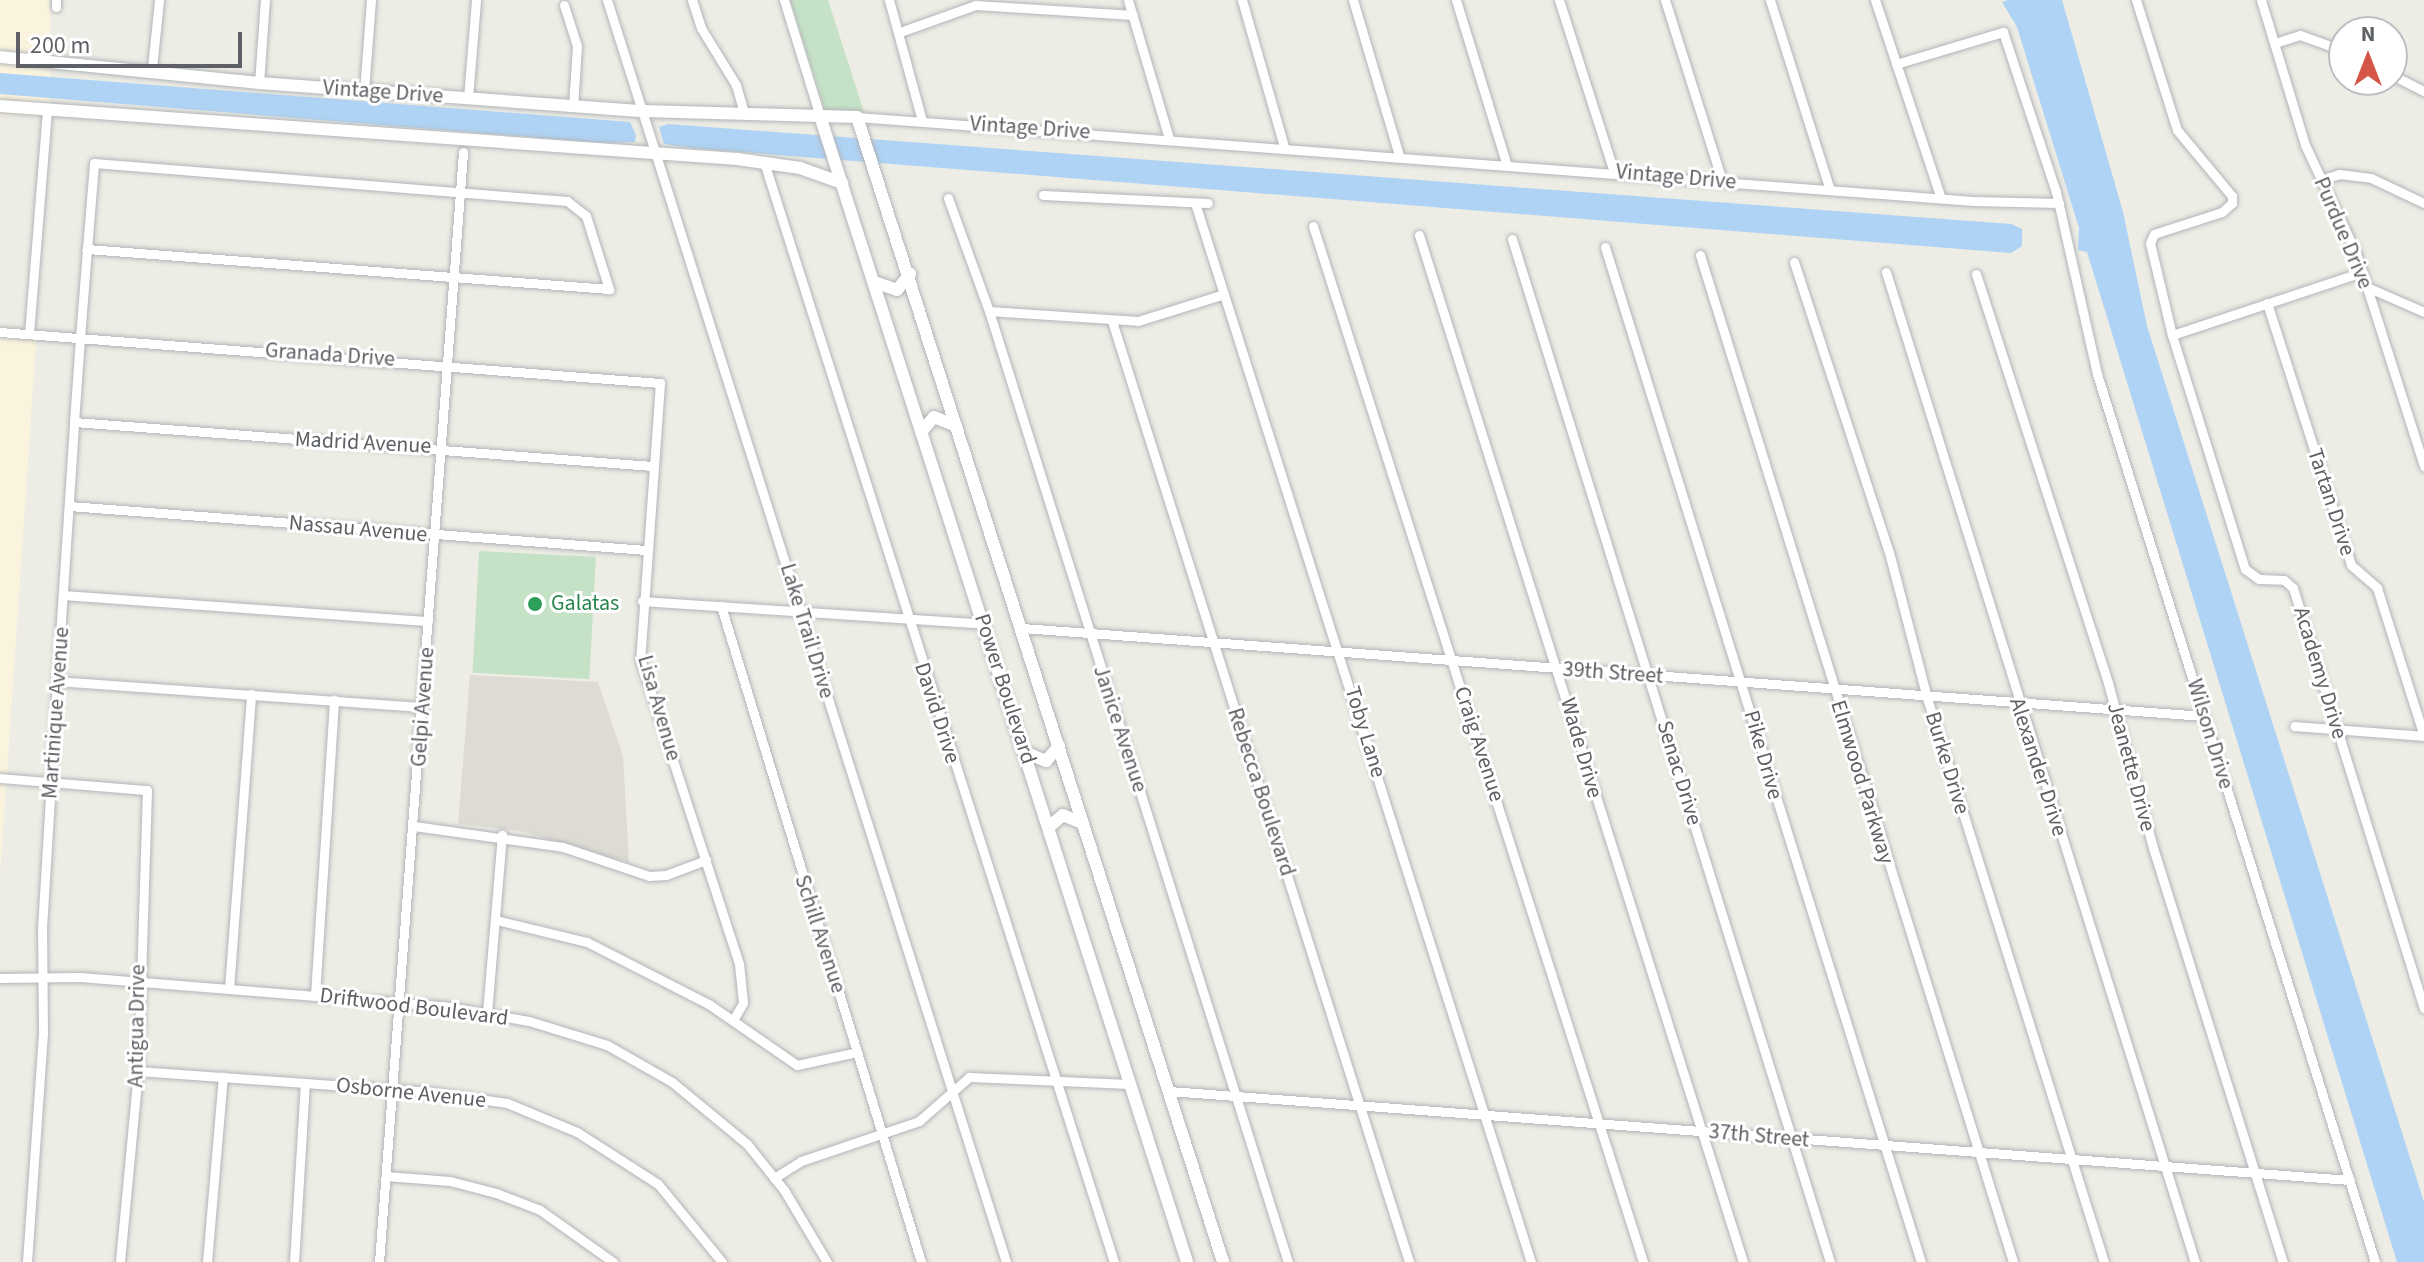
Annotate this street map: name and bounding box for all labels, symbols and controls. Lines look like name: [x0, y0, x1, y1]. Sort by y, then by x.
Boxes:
scale bar: [20, 16, 246, 66]
north arrow: [2328, 16, 2408, 96]
text: N: [2361, 18, 2375, 50]
text: 200 m: [30, 28, 90, 63]
street label: Vintage Drive: [322, 75, 444, 109]
street label: Vintage Drive: [969, 111, 1091, 145]
street label: Vintage Drive: [1615, 159, 1737, 195]
street label: Purdue Drive: [2308, 173, 2378, 293]
street label: Granada Drive: [264, 337, 396, 373]
street label: Madrid Avenue: [294, 426, 432, 460]
street label: Tartan Drive: [2301, 445, 2361, 559]
street label: Nassau Avenue: [288, 510, 428, 548]
street label: Lake Trail Drive: [774, 560, 840, 702]
place label: Galatas: [551, 591, 619, 617]
marker: Galatas: [526, 595, 544, 613]
street label: Academy Drive: [2287, 604, 2353, 742]
street label: Power Boulevard: [968, 611, 1042, 767]
street label: Martinique Avenue: [37, 626, 75, 800]
street label: Gelpi Avenue: [406, 646, 440, 768]
street label: Lisa Avenue: [631, 652, 687, 764]
street label: 39th Street: [1562, 656, 1664, 690]
street label: David Drive: [908, 659, 966, 767]
street label: Janice Avenue: [1087, 662, 1153, 796]
street label: Wilson Drive: [2181, 676, 2239, 792]
street label: Toby Lane: [1339, 683, 1391, 781]
street label: Craig Avenue: [1448, 683, 1510, 805]
street label: Wade Drive: [1554, 695, 1608, 801]
street label: Alexander Drive: [2003, 695, 2073, 839]
street label: Elmwood Parkway: [1825, 697, 1899, 867]
street label: Jeanette Drive: [2101, 700, 2161, 834]
street label: Rebecca Boulevard: [1221, 705, 1301, 879]
street label: Pike Drive: [1738, 707, 1788, 803]
street label: Burke Drive: [1919, 708, 1975, 818]
street label: Senac Drive: [1651, 718, 1707, 828]
street label: Schill Avenue: [789, 872, 851, 996]
street label: Antigua Drive: [123, 964, 151, 1088]
street label: Driftwood Boulevard: [318, 982, 510, 1032]
street label: Osborne Avenue: [335, 1072, 487, 1114]
street label: 37th Street: [1708, 1118, 1810, 1154]

